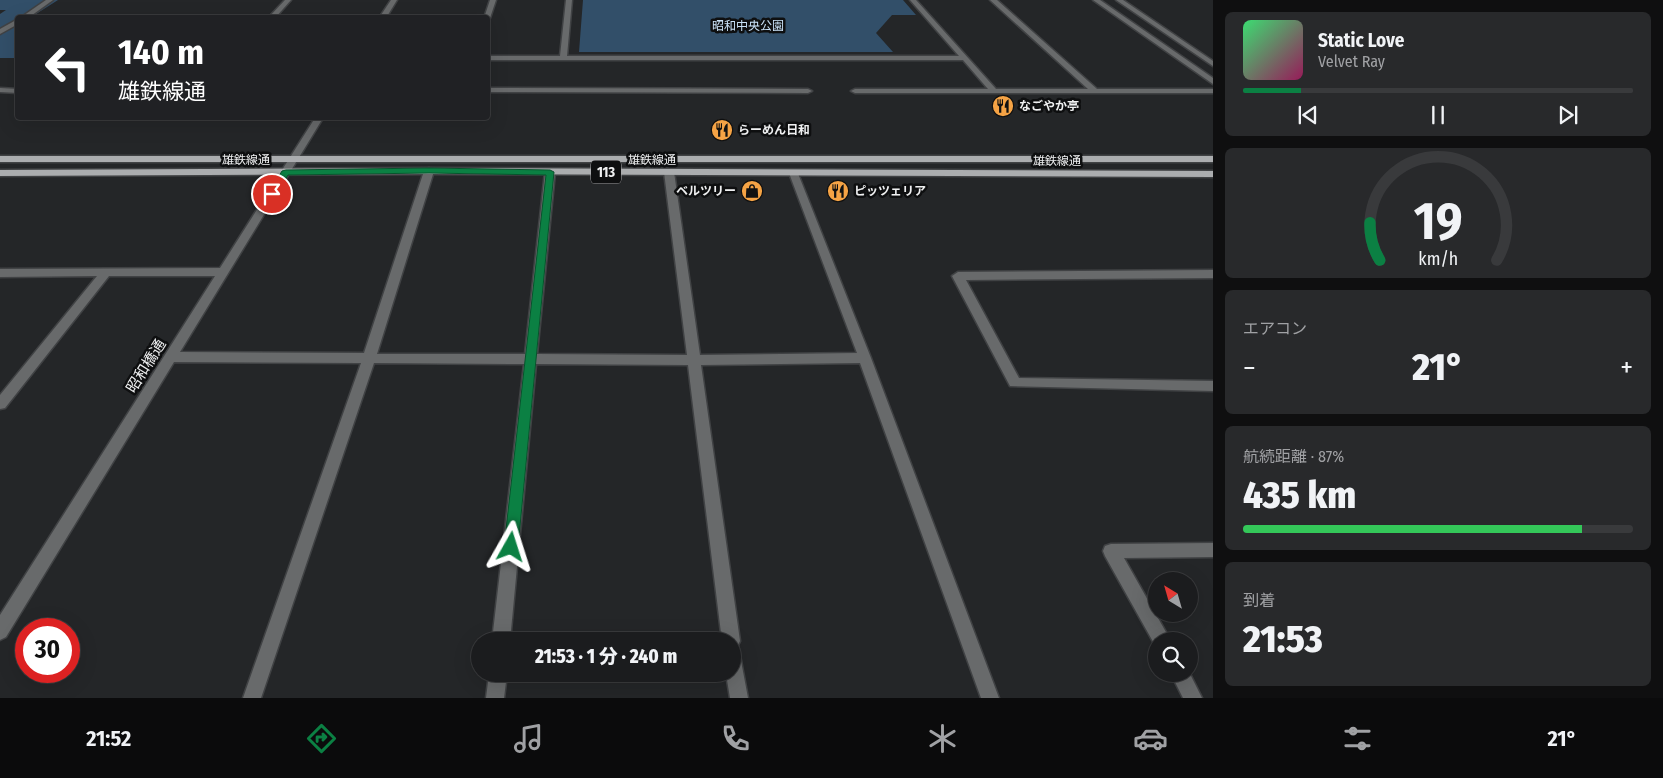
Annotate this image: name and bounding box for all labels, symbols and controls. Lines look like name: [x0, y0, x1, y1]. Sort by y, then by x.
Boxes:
park label: 昭和中央公園: [712, 19, 784, 33]
text: Static Love: [1318, 29, 1405, 52]
text: 140 m: [118, 31, 204, 73]
icon: left: [35, 35, 100, 100]
text: Velvet Ray: [1318, 52, 1385, 71]
text: 雄鉄線通: [118, 78, 206, 105]
restaurant icon: なごやか亭: [991, 94, 1015, 118]
place label: なごやか亭: [1019, 99, 1079, 113]
icon: previous: [1294, 101, 1322, 129]
icon: pause: [1424, 101, 1452, 129]
icon: next: [1554, 101, 1582, 129]
restaurant icon: らーめん日和: [710, 118, 734, 142]
place label: らーめん日和: [738, 123, 810, 137]
street label: 雄鉄線通: [222, 153, 270, 167]
street label: 雄鉄線通: [628, 153, 676, 167]
street label: 雄鉄線通: [1033, 154, 1081, 168]
road number: 113: [591, 160, 621, 183]
pin: [251, 173, 293, 215]
shop icon: ベルツリー: [740, 179, 764, 203]
restaurant icon: ピッツェリア: [826, 179, 850, 203]
icon: arrive: [258, 180, 286, 208]
place label: ベルツリー: [676, 184, 736, 198]
place label: ピッツェリア: [854, 184, 926, 198]
text: 19: [1414, 190, 1462, 253]
text: km/h: [1418, 248, 1458, 270]
text: エアコン: [1243, 319, 1307, 338]
street label: 昭和橋通: [122, 336, 170, 396]
text: 21°: [1412, 344, 1464, 390]
text: −: [1243, 351, 1256, 384]
text: +: [1620, 351, 1633, 384]
text: 航続距離 · 87%: [1243, 447, 1344, 466]
text: 435 km: [1243, 472, 1356, 518]
position arrow: [484, 520, 536, 572]
north arrow: [1148, 572, 1198, 622]
map controls: [1148, 572, 1198, 682]
text: 到着: [1243, 591, 1275, 610]
text: 21:53: [1243, 616, 1323, 662]
speed limit sign: 30: [15, 618, 80, 683]
button: search: [1148, 632, 1198, 682]
text: 21:53 · 1 分 · 240 m: [535, 645, 677, 668]
icon: directions: [304, 721, 339, 756]
icon: music: [511, 721, 546, 756]
icon: phone: [718, 721, 753, 756]
icon: climate: [925, 721, 960, 756]
icon: car: [1133, 721, 1168, 756]
icon: filters: [1340, 721, 1375, 756]
text: 21:52: [86, 725, 131, 752]
text: 21°: [1547, 725, 1577, 752]

